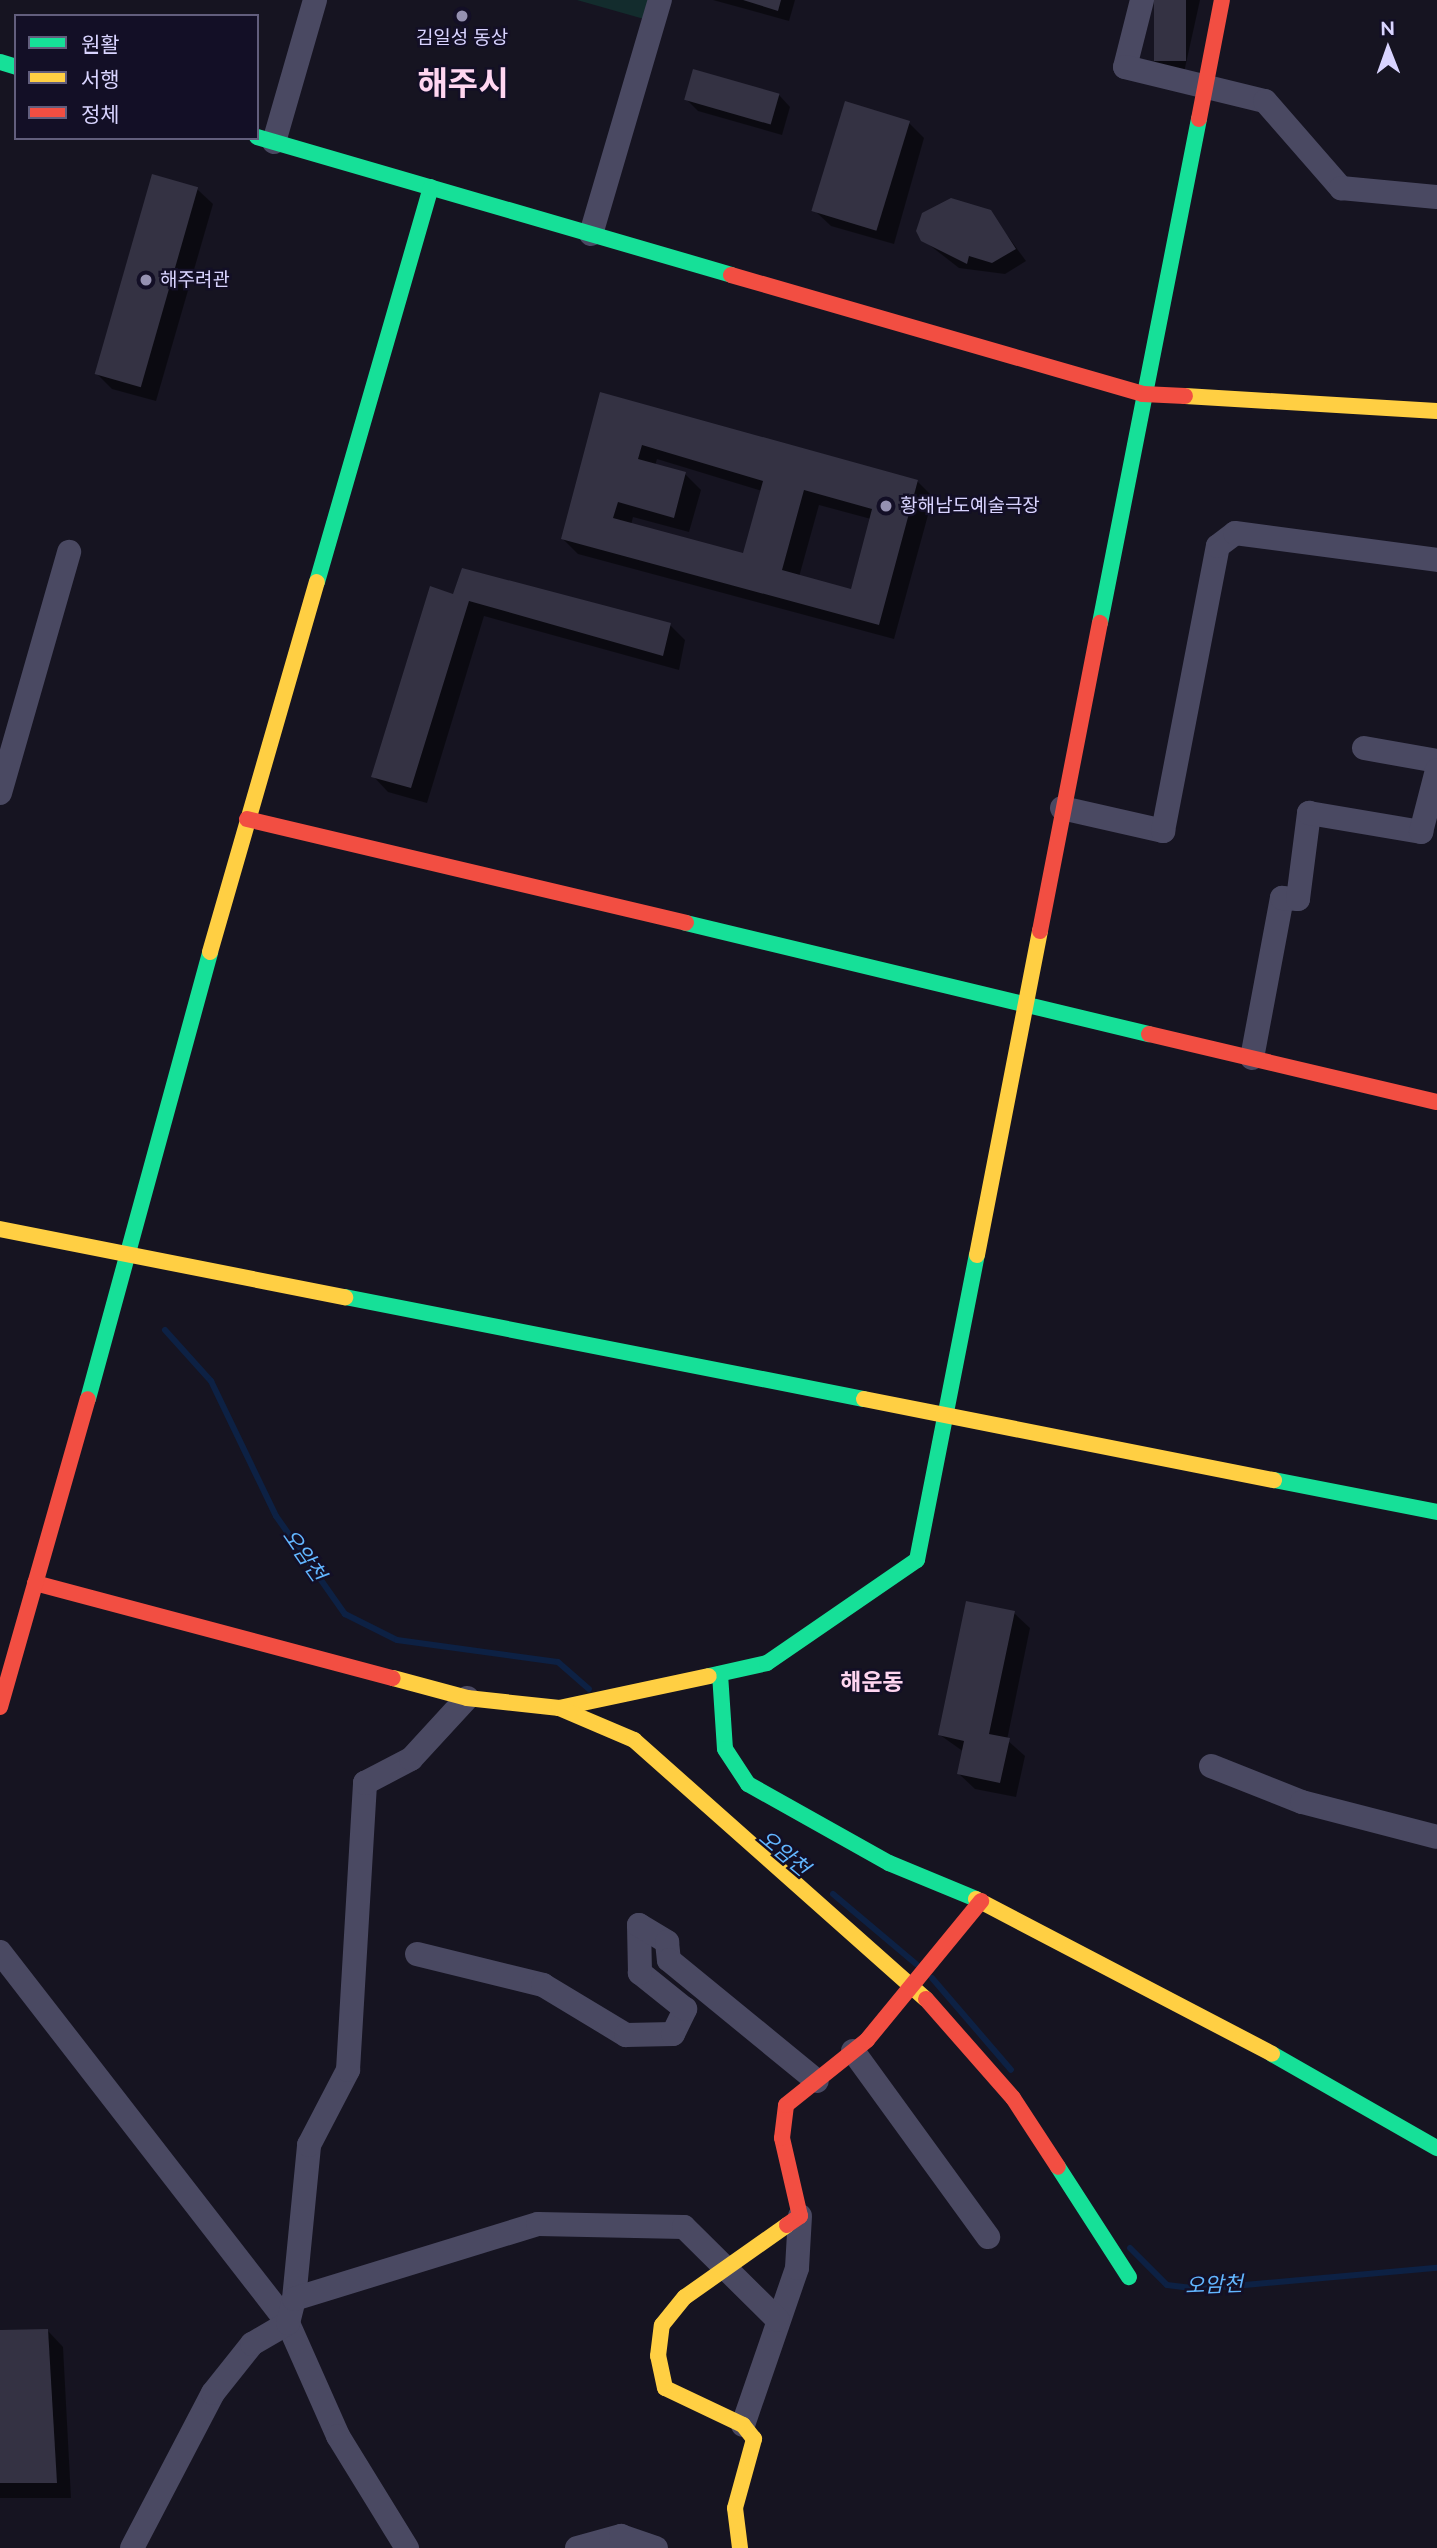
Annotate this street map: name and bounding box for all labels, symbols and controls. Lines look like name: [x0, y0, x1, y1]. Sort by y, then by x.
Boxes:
marker: 김일성 동상: [454, 8, 470, 24]
legend: [14, 14, 259, 140]
north arrow: [1353, 14, 1423, 84]
text: N: [1380, 17, 1395, 39]
place label: 김일성 동상: [416, 27, 508, 49]
text: 원활: [81, 32, 120, 57]
district label: 해주시: [417, 64, 509, 104]
text: 서행: [81, 67, 120, 92]
text: 정체: [81, 102, 120, 127]
place label: 해주려관: [160, 269, 230, 291]
marker: 해주려관: [138, 272, 154, 288]
place label: 황해남도예술극장: [900, 495, 1040, 517]
marker: 황해남도예술극장: [878, 498, 894, 514]
water label: 오암천: [277, 1524, 331, 1586]
district label: 해운동: [840, 1668, 904, 1696]
water label: 오암천: [754, 1825, 814, 1881]
water label: 오암천: [1185, 2271, 1243, 2299]

